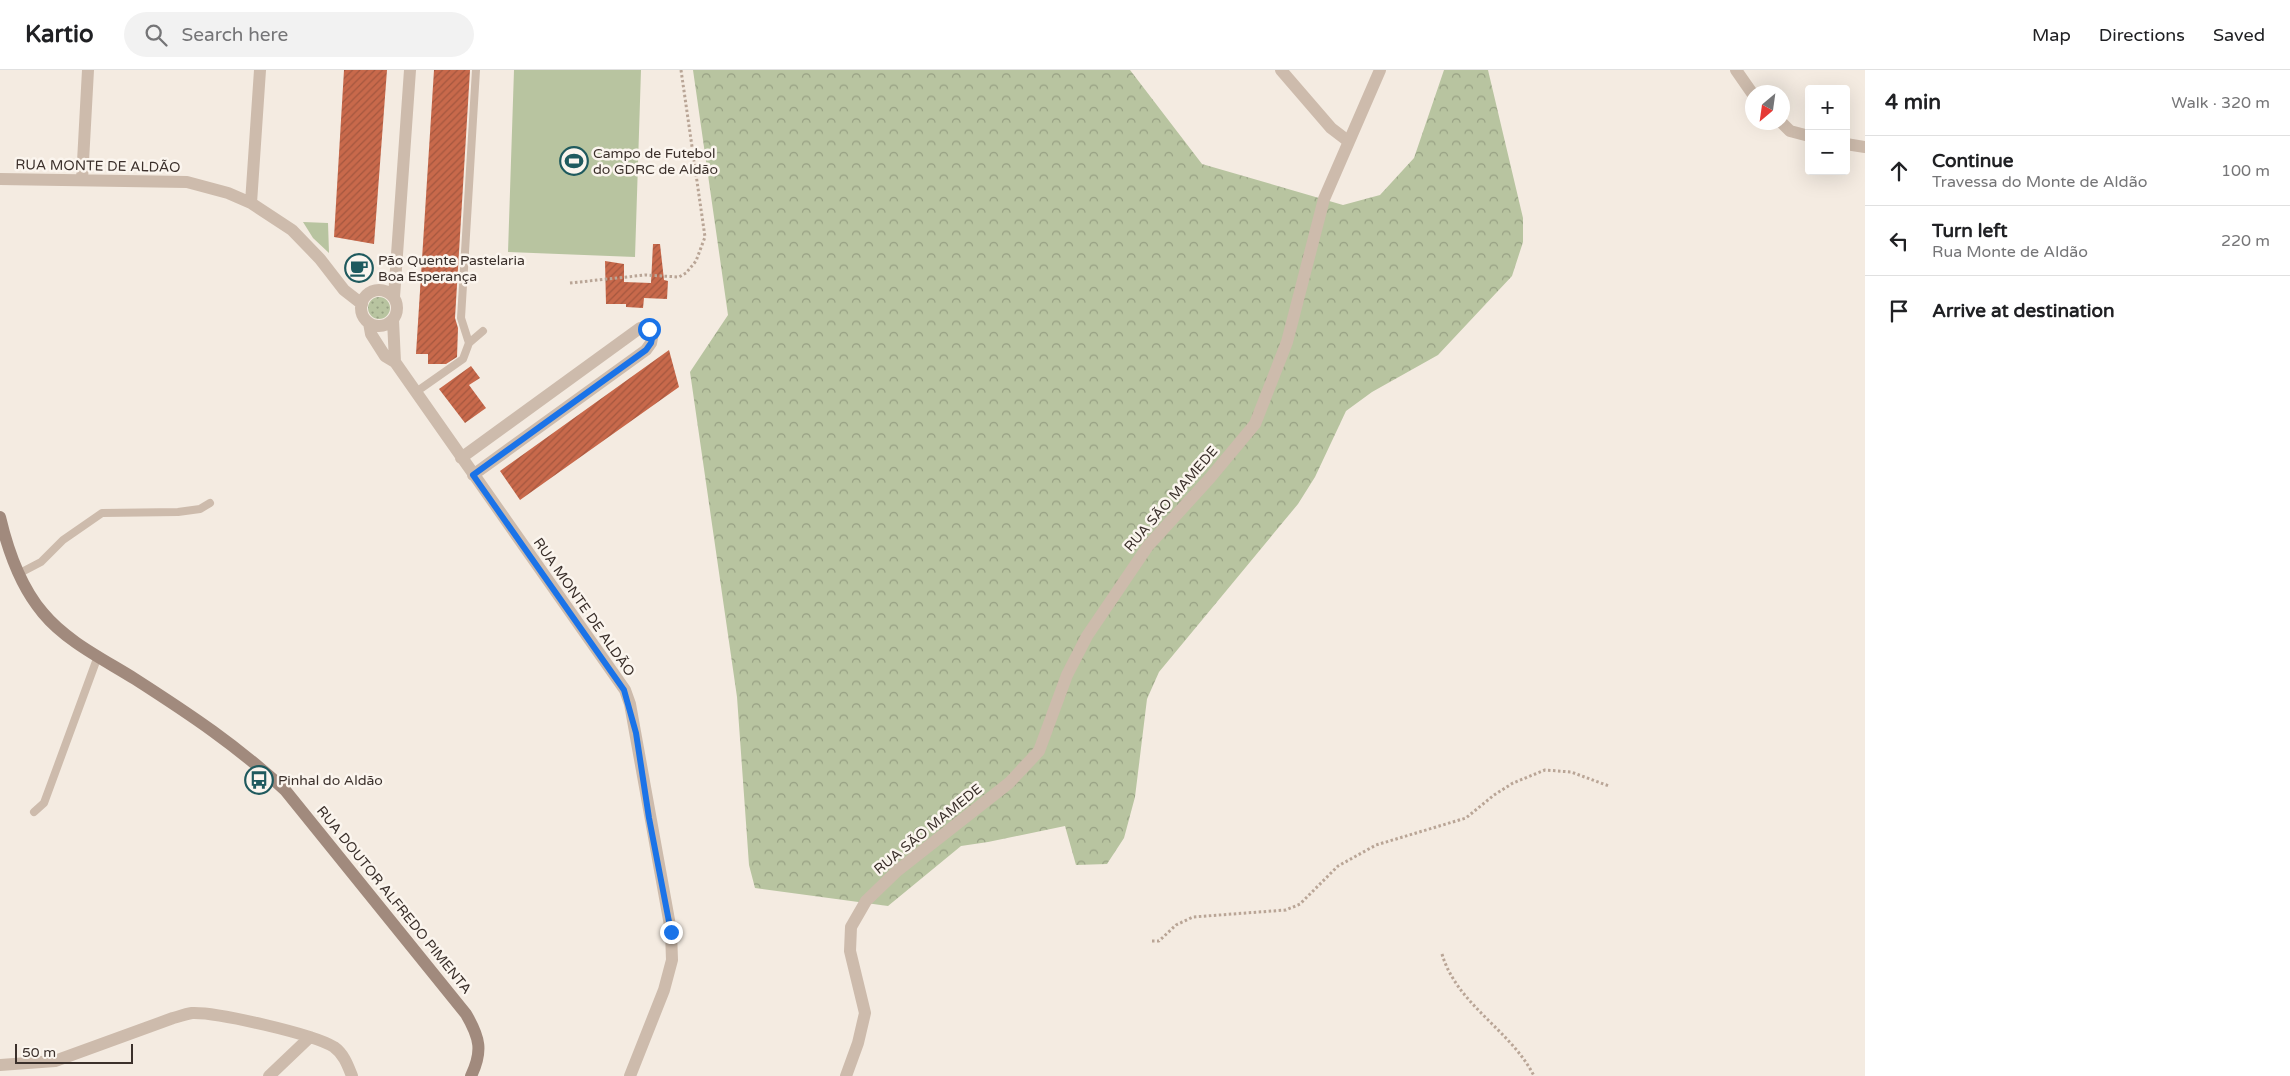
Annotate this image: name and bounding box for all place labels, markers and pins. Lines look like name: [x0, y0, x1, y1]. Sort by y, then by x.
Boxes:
place label: Campo de Futebol do GDRC de Aldão: [593, 145, 718, 178]
sports icon: Campo de Futebol do GDRC de Aldão: [559, 146, 589, 176]
place label: Pão Quente Pastelaria Boa Esperança: [378, 252, 525, 285]
cafe icon: Pão Quente Pastelaria Boa Esperança: [344, 253, 374, 283]
bus stop icon: Pinhal do Aldão: [244, 765, 274, 795]
place label: Pinhal do Aldão: [278, 772, 383, 789]

